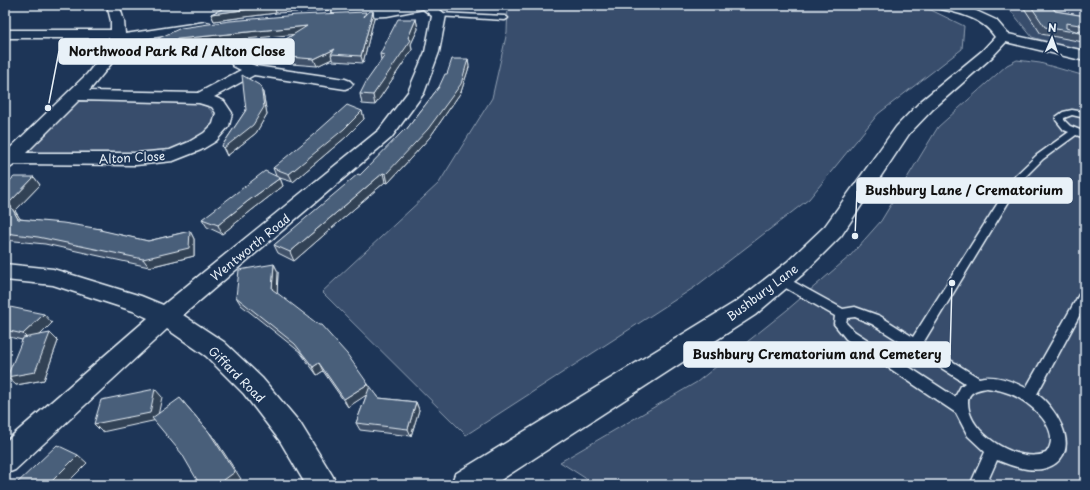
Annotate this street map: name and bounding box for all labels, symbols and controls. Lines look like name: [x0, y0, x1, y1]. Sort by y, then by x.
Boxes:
north arrow: [1032, 18, 1072, 58]
text: N: [1048, 19, 1057, 36]
callout: Northwood Park Rd / Alton Close: [59, 39, 294, 64]
text: Northwood Park Rd / Alton Close: [69, 41, 285, 60]
street label: Alton Close: [98, 146, 166, 168]
callout: Bushbury Lane / Crematorium: [857, 178, 1072, 203]
text: Bushbury Lane / Crematorium: [865, 180, 1063, 199]
street label: Wentworth Road: [206, 209, 294, 285]
street label: Bushbury Lane: [723, 259, 802, 325]
street label: Giffard Road: [205, 342, 269, 406]
callout: Bushbury Crematorium and Cemetery: [684, 342, 950, 367]
text: Bushbury Crematorium and Cemetery: [692, 344, 942, 363]

